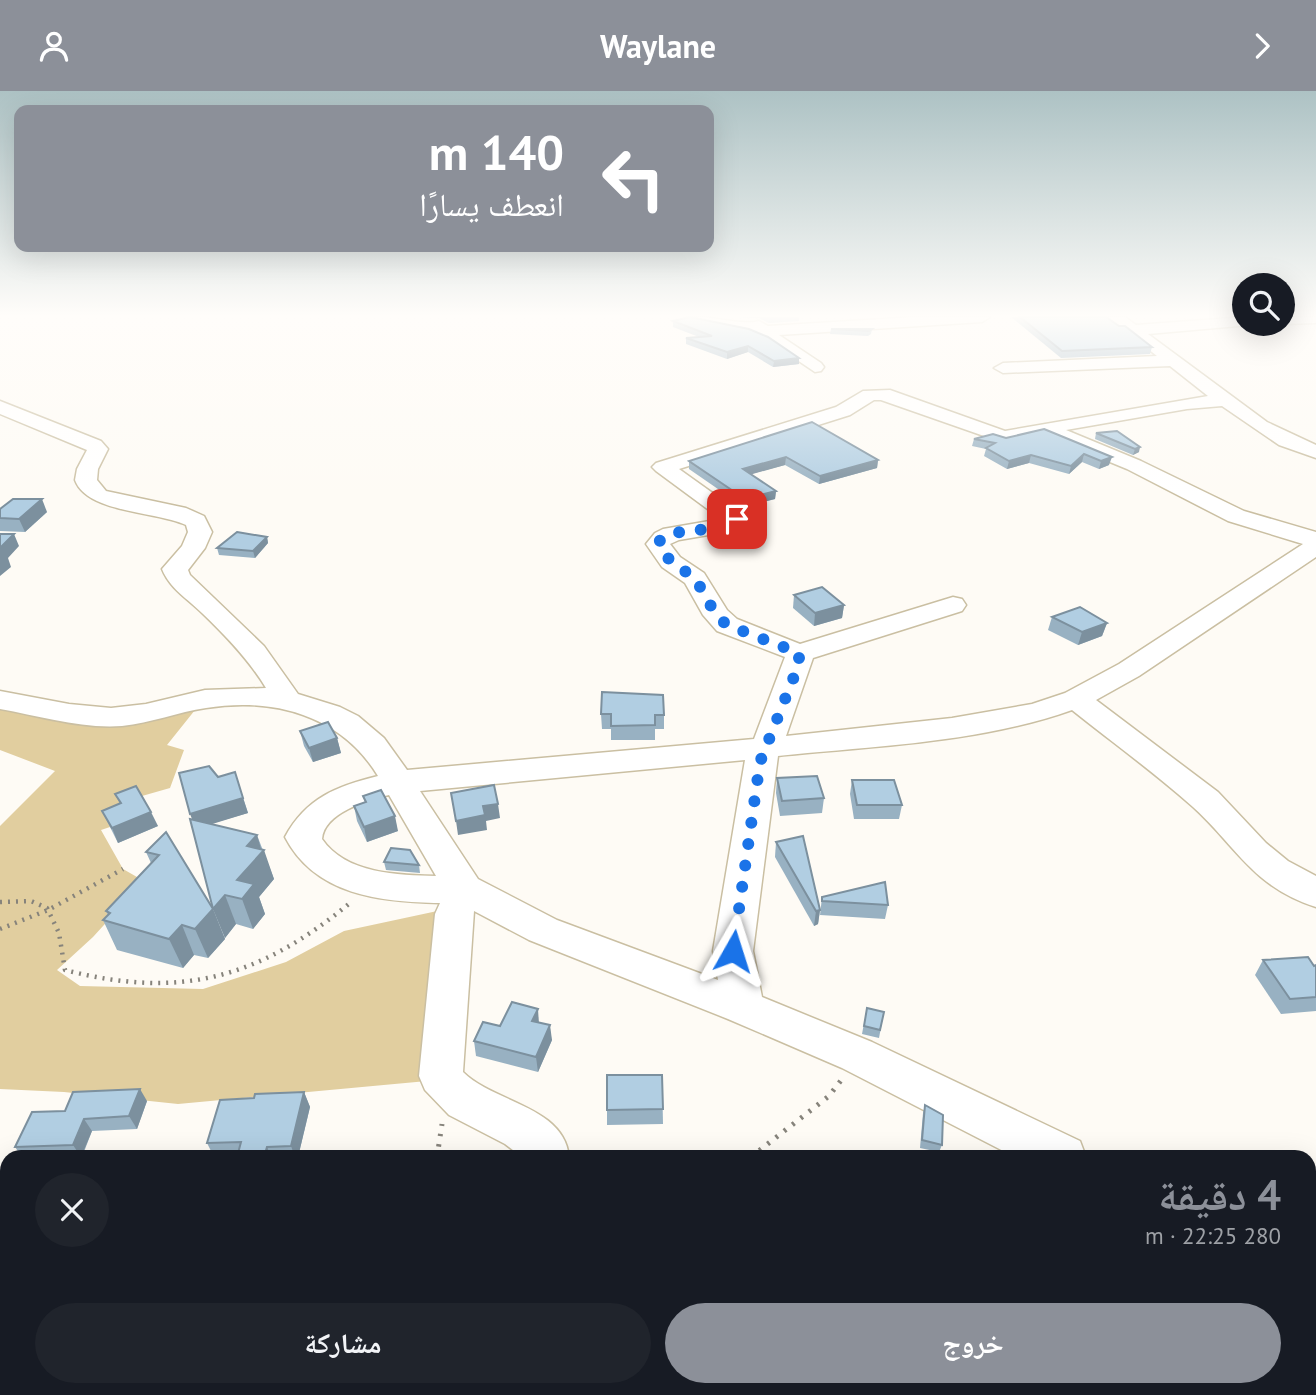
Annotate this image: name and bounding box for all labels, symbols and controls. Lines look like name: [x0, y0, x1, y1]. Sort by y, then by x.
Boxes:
text: Waylane: [600, 25, 716, 67]
icon: person: [35, 27, 73, 65]
icon: forward: [1243, 27, 1281, 65]
text: 140 m: [429, 120, 564, 184]
icon: left: [588, 133, 679, 224]
text: انعطف يسارًا: [419, 183, 564, 225]
map controls: [1232, 273, 1295, 336]
button: search: [1232, 273, 1295, 336]
pin: [707, 489, 767, 549]
icon: arrive: [718, 500, 756, 538]
position arrow: [696, 914, 770, 988]
text: 4 دقيقة: [1158, 1167, 1281, 1222]
button: close: [35, 1173, 109, 1247]
text: 280 m · 22:25: [1145, 1221, 1281, 1250]
button: مشاركة: [35, 1303, 651, 1383]
button: خروج: [665, 1303, 1281, 1383]

